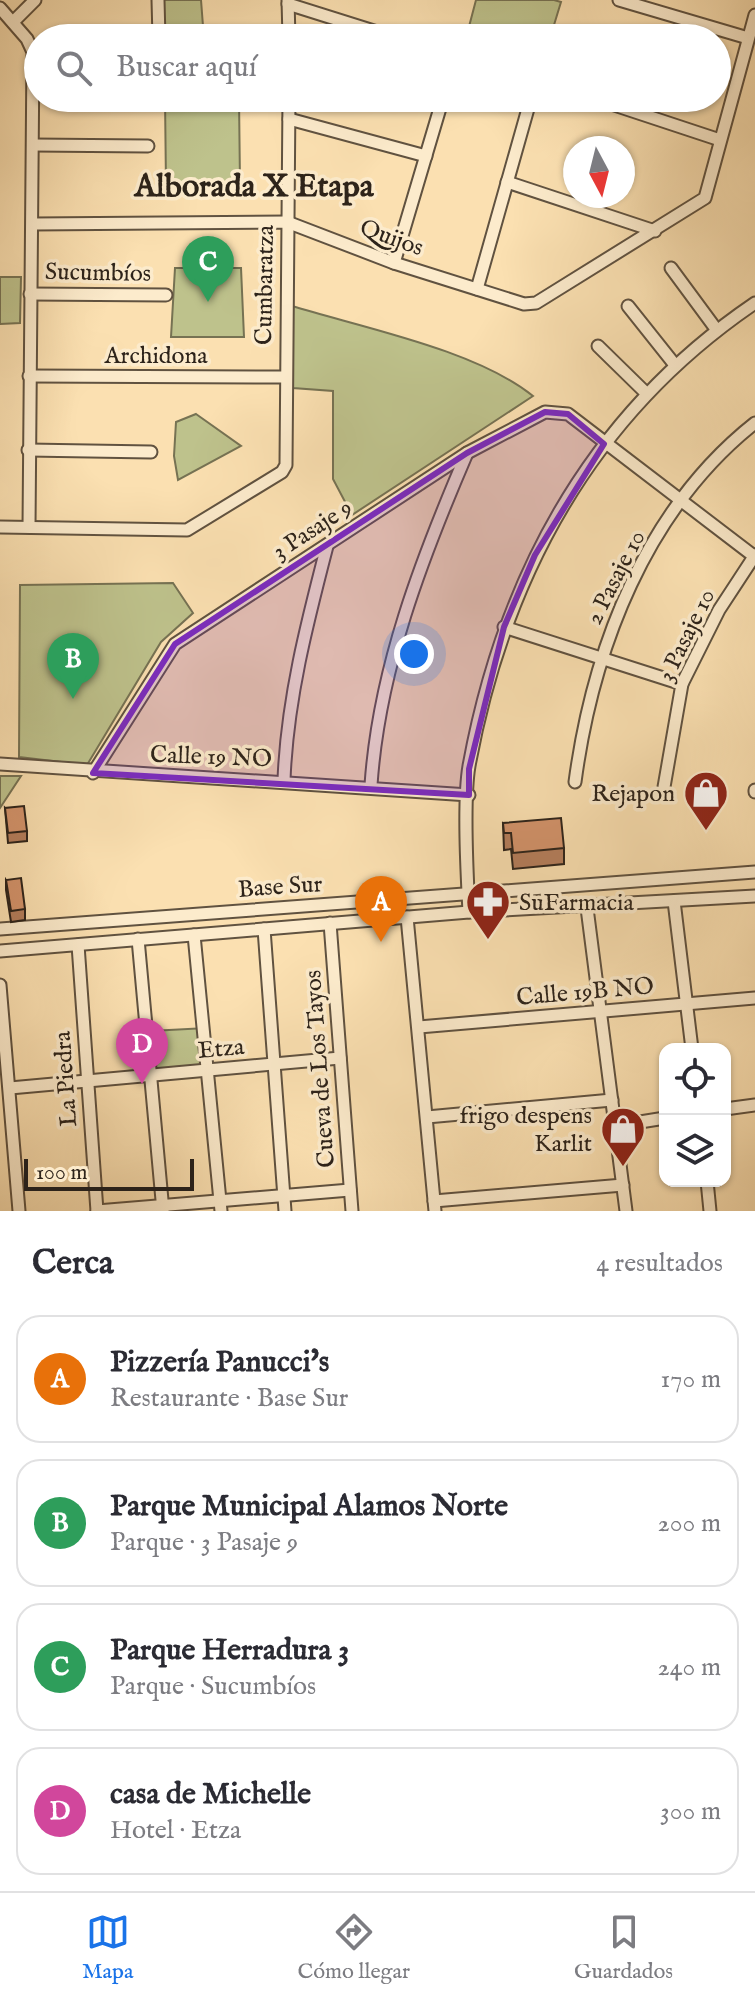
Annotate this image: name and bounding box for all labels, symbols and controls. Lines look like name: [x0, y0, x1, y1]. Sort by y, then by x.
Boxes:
search box: [24, 24, 731, 112]
icon: search: [52, 46, 96, 90]
text: Buscar aquí: [116, 49, 257, 87]
north arrow: [563, 136, 635, 208]
district label: Alborada X Etapa: [132, 167, 375, 208]
street label: Quijos: [355, 213, 428, 264]
street label: Cumbaratza: [249, 224, 282, 345]
pin: C: [182, 236, 234, 302]
street label: Sucumbíos: [45, 257, 151, 290]
street label: Archidona: [103, 341, 208, 372]
street label: 3 Pasaje 9: [267, 493, 359, 568]
street label: 2 Pasaje 10: [579, 525, 653, 630]
street label: 3 Pasaje 10: [652, 584, 723, 687]
pin: B: [47, 633, 99, 699]
your location: [394, 634, 434, 674]
street label: Calle 19 NO: [150, 740, 272, 775]
shop icon: Rejapon: [682, 769, 730, 832]
place label: Rejapon: [591, 779, 675, 810]
street label: Base Sur: [237, 869, 324, 906]
pin: A: [355, 876, 407, 942]
pharmacy icon: SuFarmacia: [464, 878, 512, 941]
place label: SuFarmacia: [519, 888, 634, 919]
street label: Cueva de Los Tayos: [298, 969, 343, 1169]
street label: Calle 19B NO: [515, 971, 655, 1014]
pin: D: [116, 1018, 168, 1084]
street label: La Piedra: [48, 1029, 85, 1128]
street label: Etza: [197, 1032, 246, 1067]
map controls: [659, 1043, 731, 1187]
button: locate: [659, 1043, 731, 1115]
place label: frigo despens Karlit: [459, 1101, 592, 1160]
shop icon: frigo despens Karlit: [599, 1105, 647, 1168]
button: layers: [659, 1115, 731, 1187]
scale bar: [24, 1155, 194, 1191]
text: 100 m: [36, 1159, 88, 1187]
text: Cerca: [32, 1242, 114, 1285]
text: 4 resultados: [596, 1247, 723, 1280]
text: Pizzería Panucci's: [110, 1344, 329, 1382]
text: A: [51, 1363, 69, 1396]
text: 170 m: [661, 1363, 721, 1396]
text: Restaurante · Base Sur: [110, 1382, 348, 1415]
text: Parque Municipal Alamos Norte: [110, 1488, 508, 1526]
text: B: [51, 1507, 69, 1540]
text: 200 m: [657, 1507, 721, 1540]
text: Parque · 3 Pasaje 9: [110, 1526, 298, 1559]
text: Parque Herradura 3: [110, 1632, 349, 1670]
text: C: [51, 1651, 69, 1684]
text: 240 m: [658, 1651, 721, 1684]
text: Parque · Sucumbíos: [110, 1670, 316, 1703]
text: casa de Michelle: [110, 1776, 311, 1814]
text: D: [50, 1795, 70, 1828]
text: 300 m: [660, 1795, 721, 1828]
text: Hotel · Etza: [110, 1814, 241, 1847]
tab: Mapa: [82, 1910, 134, 1986]
tab: Cómo llegar: [297, 1910, 410, 1986]
tab: Guardados: [574, 1910, 673, 1986]

